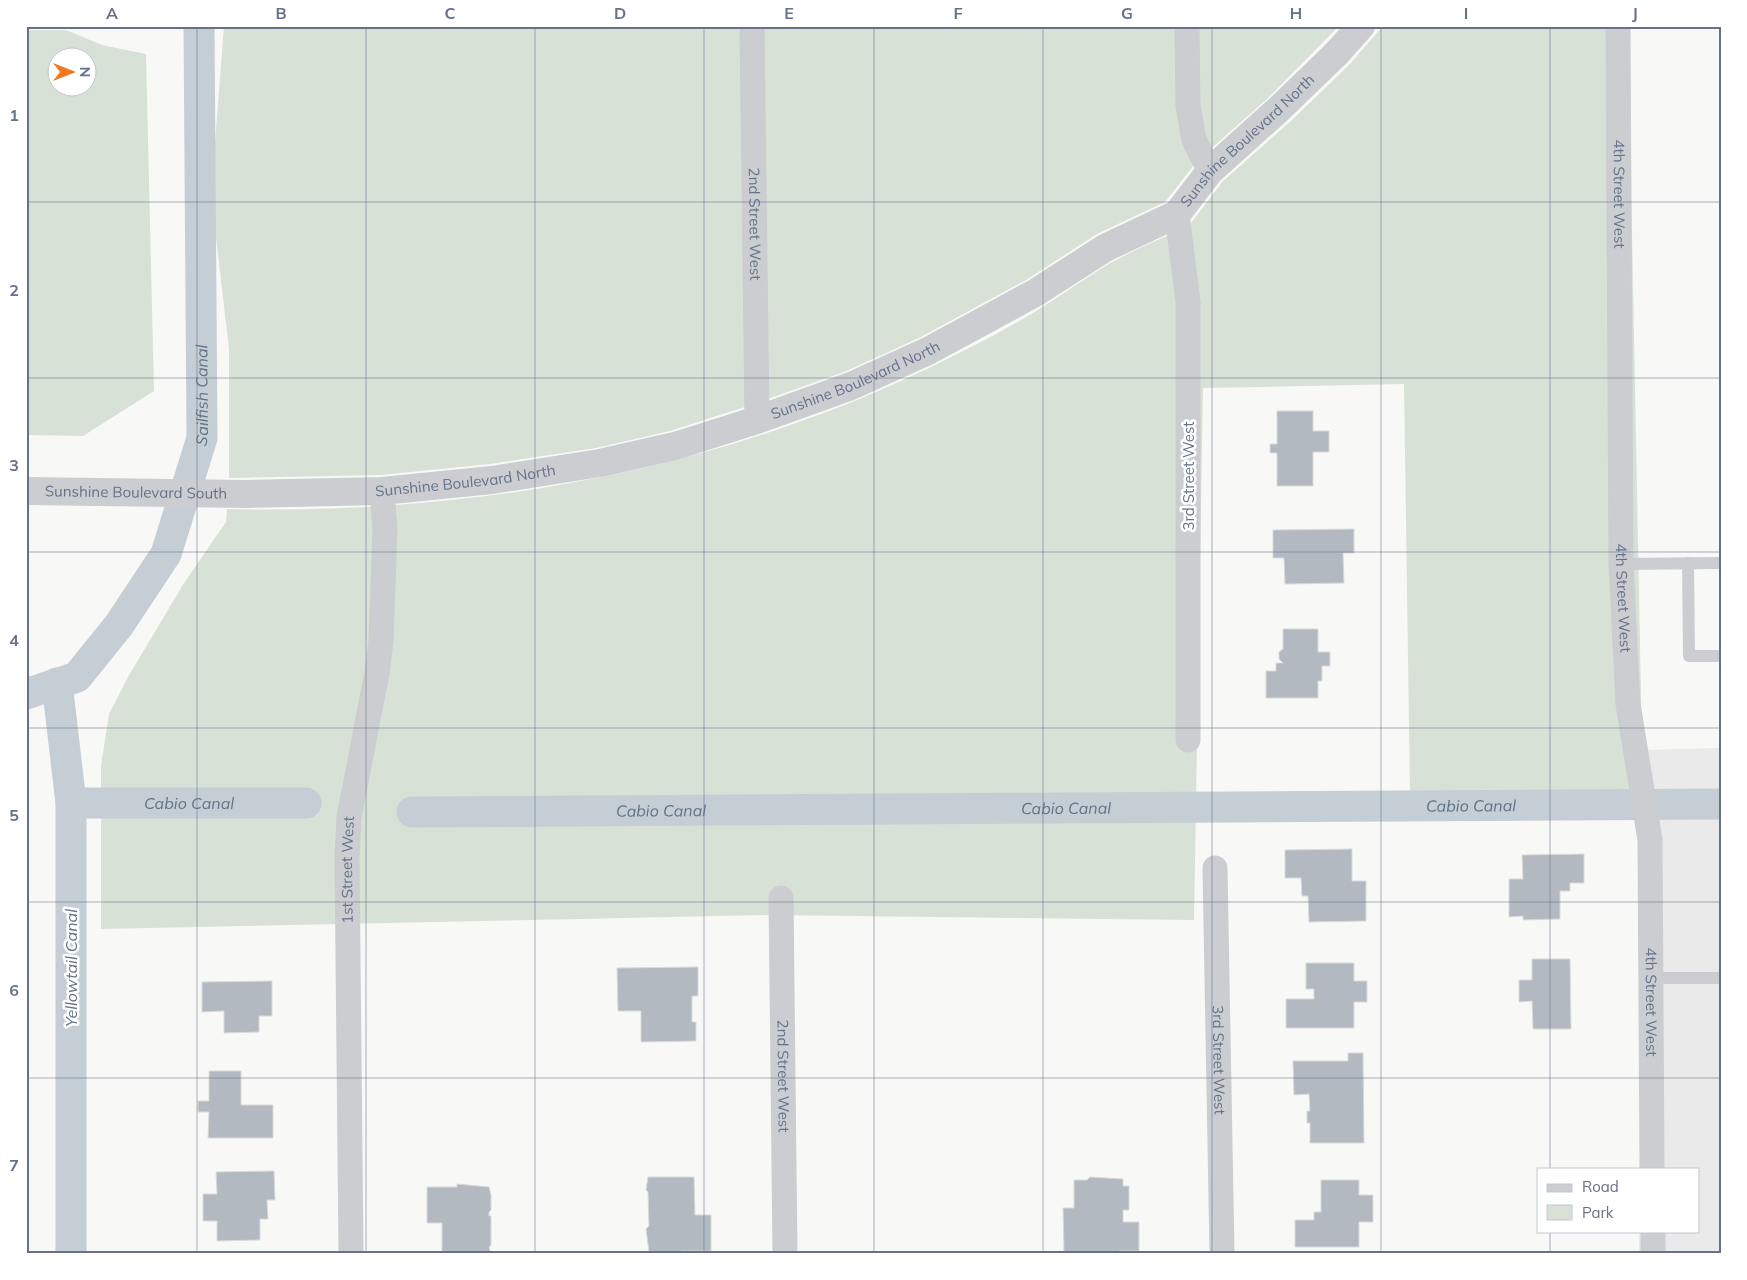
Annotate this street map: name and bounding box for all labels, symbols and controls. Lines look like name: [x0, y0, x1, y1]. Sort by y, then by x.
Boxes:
text: A: [106, 3, 118, 23]
text: B: [275, 3, 287, 23]
text: C: [445, 3, 456, 23]
text: D: [614, 3, 626, 23]
text: E: [784, 3, 794, 23]
text: F: [953, 3, 963, 23]
text: G: [1121, 3, 1133, 23]
text: H: [1290, 3, 1302, 23]
text: I: [1464, 3, 1468, 23]
text: J: [1632, 3, 1638, 23]
north arrow: [48, 48, 98, 98]
text: N: [76, 67, 94, 77]
street label: Sunshine Boulevard North: [1176, 70, 1318, 211]
text: 1: [9, 105, 19, 125]
street label: 4th Street West: [1610, 139, 1629, 249]
street label: 2nd Street West: [745, 167, 765, 281]
text: 2: [9, 280, 19, 300]
street label: Sunshine Boulevard North: [768, 336, 943, 423]
water label: Sailfish Canal: [190, 344, 212, 448]
street label: 3rd Street West: [1179, 421, 1198, 531]
text: 3: [9, 455, 19, 475]
street label: Sunshine Boulevard North: [375, 460, 557, 500]
street label: Sunshine Boulevard South: [45, 481, 227, 503]
street label: 4th Street West: [1612, 543, 1635, 653]
text: 4: [9, 630, 19, 650]
water label: Cabio Canal: [144, 793, 234, 813]
water label: Cabio Canal: [1426, 795, 1516, 816]
water label: Cabio Canal: [1021, 798, 1111, 818]
water label: Cabio Canal: [616, 800, 706, 821]
text: 5: [9, 805, 19, 825]
street label: 1st Street West: [337, 816, 358, 924]
water label: Yellowtail Canal: [61, 909, 81, 1027]
street label: 4th Street West: [1642, 947, 1661, 1057]
text: 6: [9, 980, 19, 1000]
street label: 3rd Street West: [1208, 1005, 1229, 1115]
street label: 2nd Street West: [773, 1019, 794, 1133]
text: 7: [9, 1155, 19, 1175]
legend: [1537, 1168, 1700, 1232]
text: Road: [1582, 1177, 1619, 1196]
text: Park: [1582, 1203, 1614, 1222]

